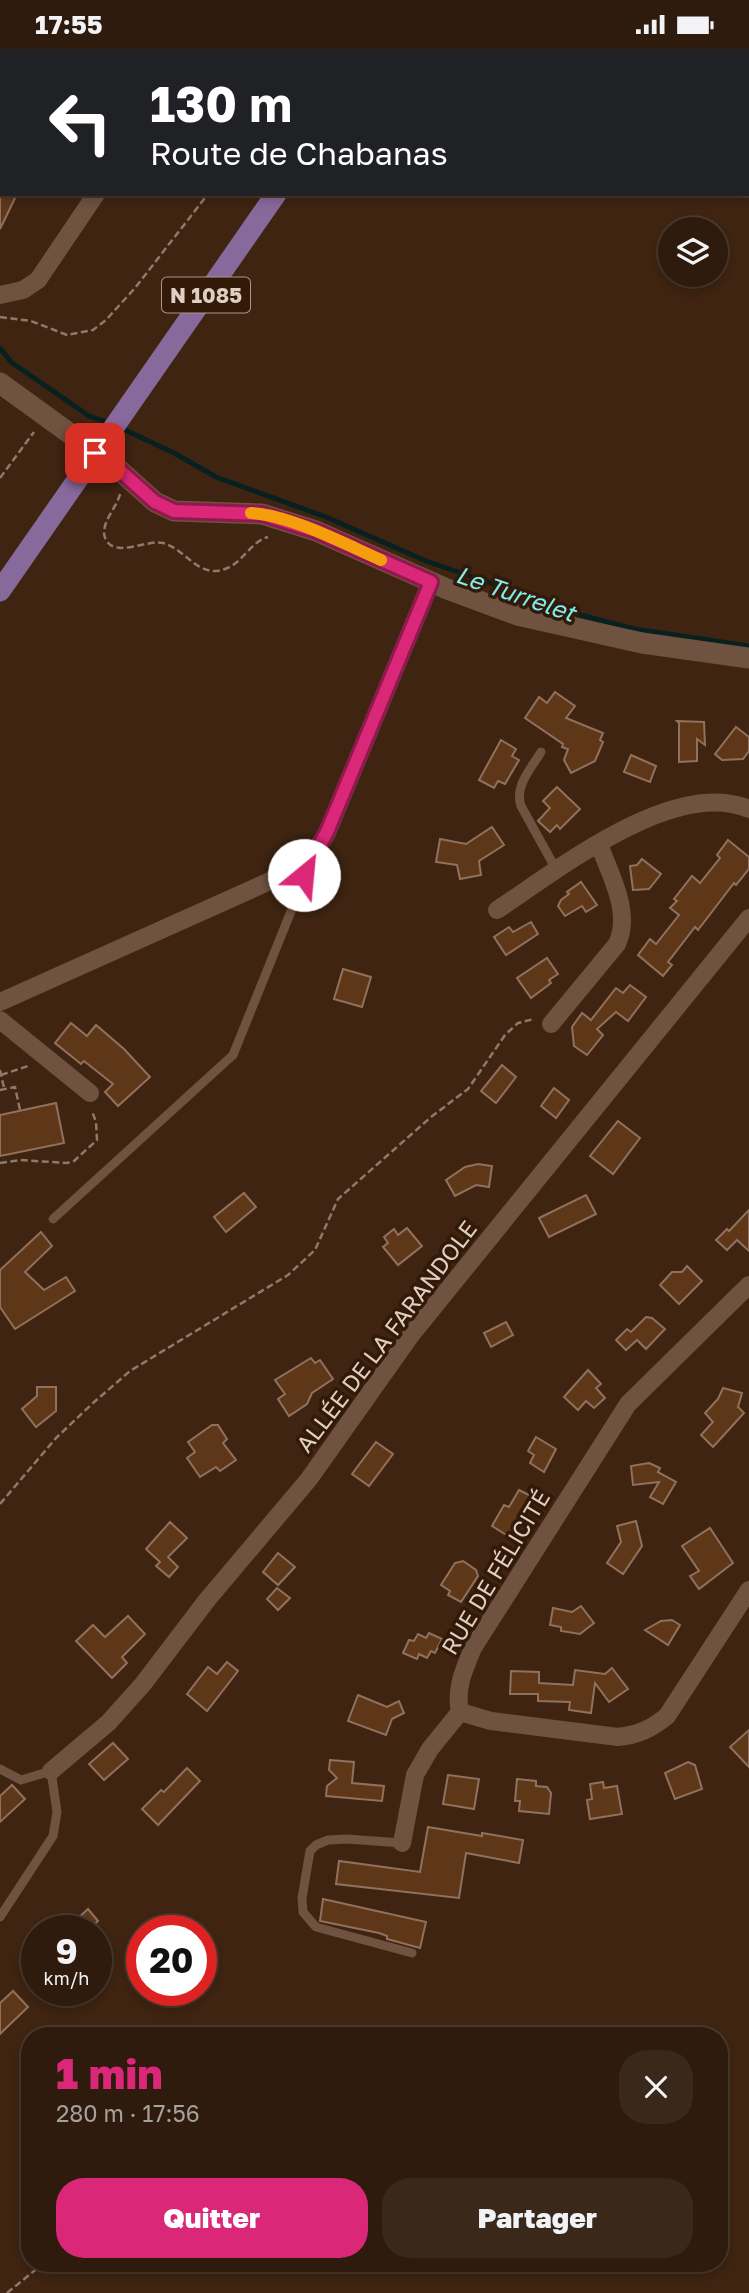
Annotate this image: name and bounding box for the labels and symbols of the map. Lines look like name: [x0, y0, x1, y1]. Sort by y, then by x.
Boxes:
road number: N 1085: [162, 278, 250, 313]
pin: [65, 423, 125, 483]
water label: Le Turrelet: [453, 559, 582, 628]
position arrow: [267, 838, 341, 912]
street label: ALLÉE DE LA FARANDOLE: [290, 1215, 482, 1457]
street label: RUE DE FÉLICITÉ: [435, 1485, 555, 1659]
speed limit sign: 20: [126, 1915, 217, 2006]

